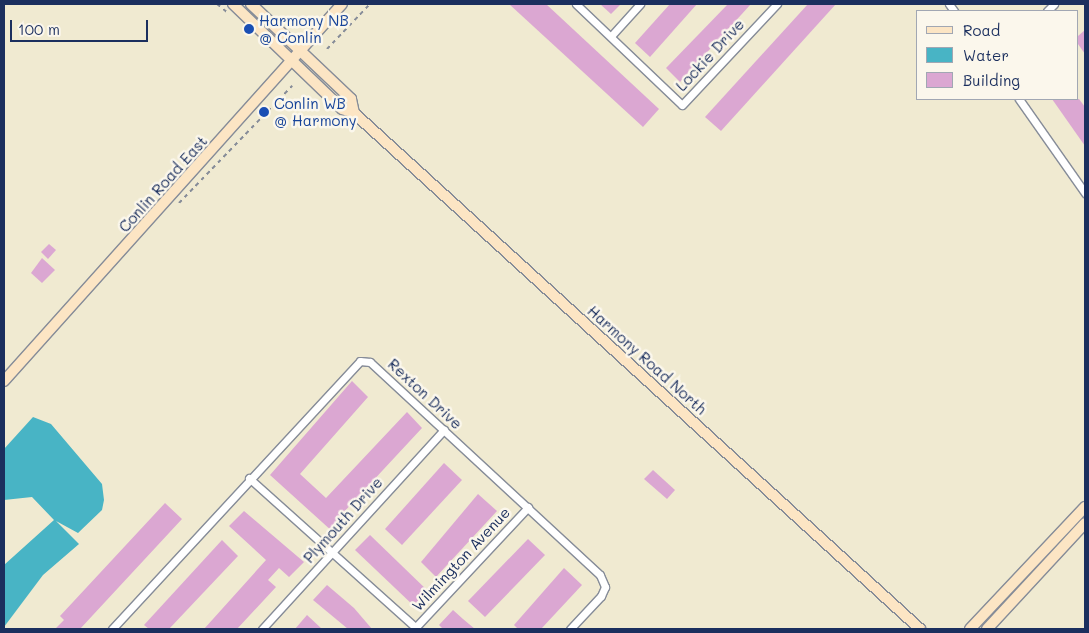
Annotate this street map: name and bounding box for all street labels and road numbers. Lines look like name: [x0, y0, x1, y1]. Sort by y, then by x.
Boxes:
street label: Lockie Drive: [672, 15, 748, 95]
street label: Conlin Road East: [115, 132, 211, 236]
street label: Harmony Road North: [584, 302, 710, 418]
street label: Rexton Drive: [384, 355, 466, 433]
street label: Plymouth Drive: [300, 473, 386, 567]
street label: Wilmington Avenue: [408, 503, 514, 615]

